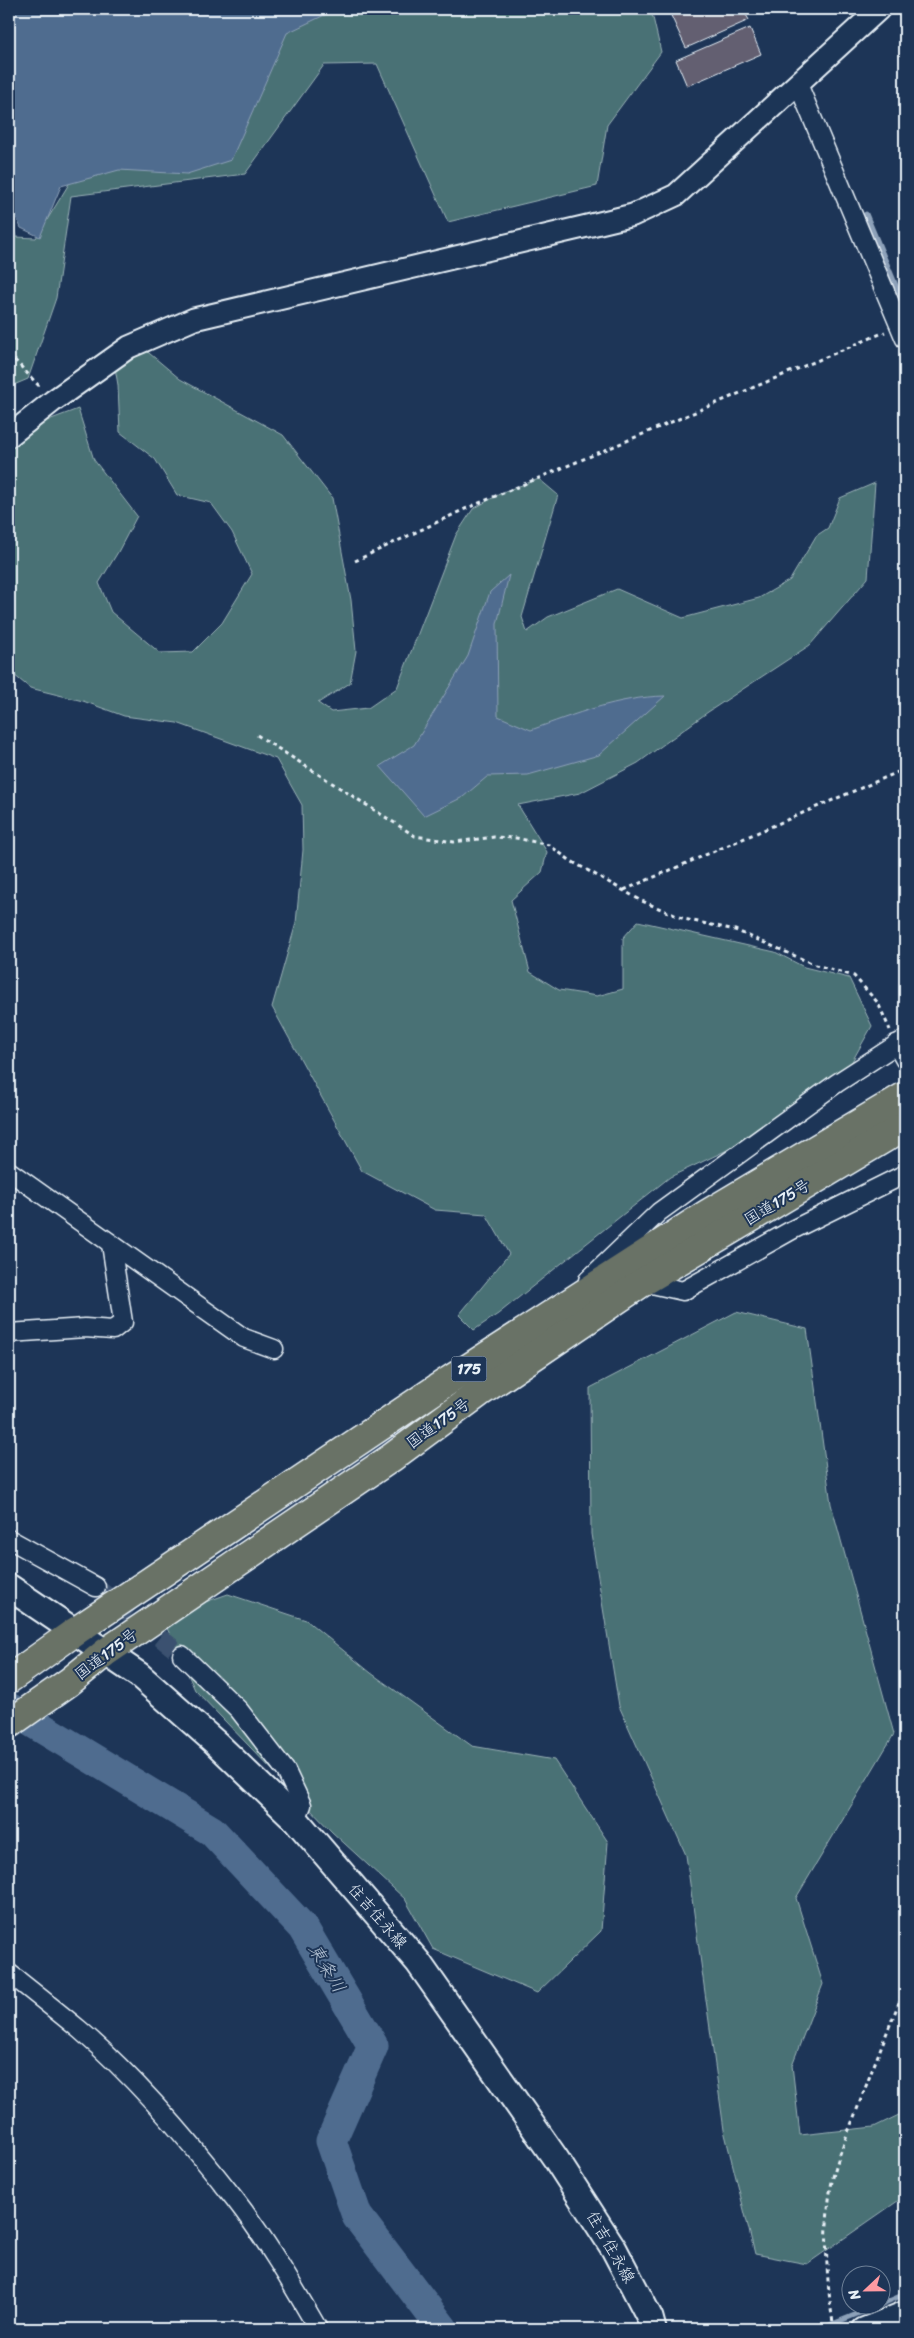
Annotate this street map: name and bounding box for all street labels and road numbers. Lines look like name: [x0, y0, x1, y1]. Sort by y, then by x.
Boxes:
street label: 国道175号: [738, 1171, 816, 1233]
road number: 175: [452, 1356, 486, 1382]
street label: 国道175号: [400, 1390, 476, 1456]
street label: 国道175号: [68, 1620, 144, 1688]
street label: 住吉住永線: [341, 1876, 415, 1956]
street label: 住吉住永線: [578, 2205, 644, 2289]

